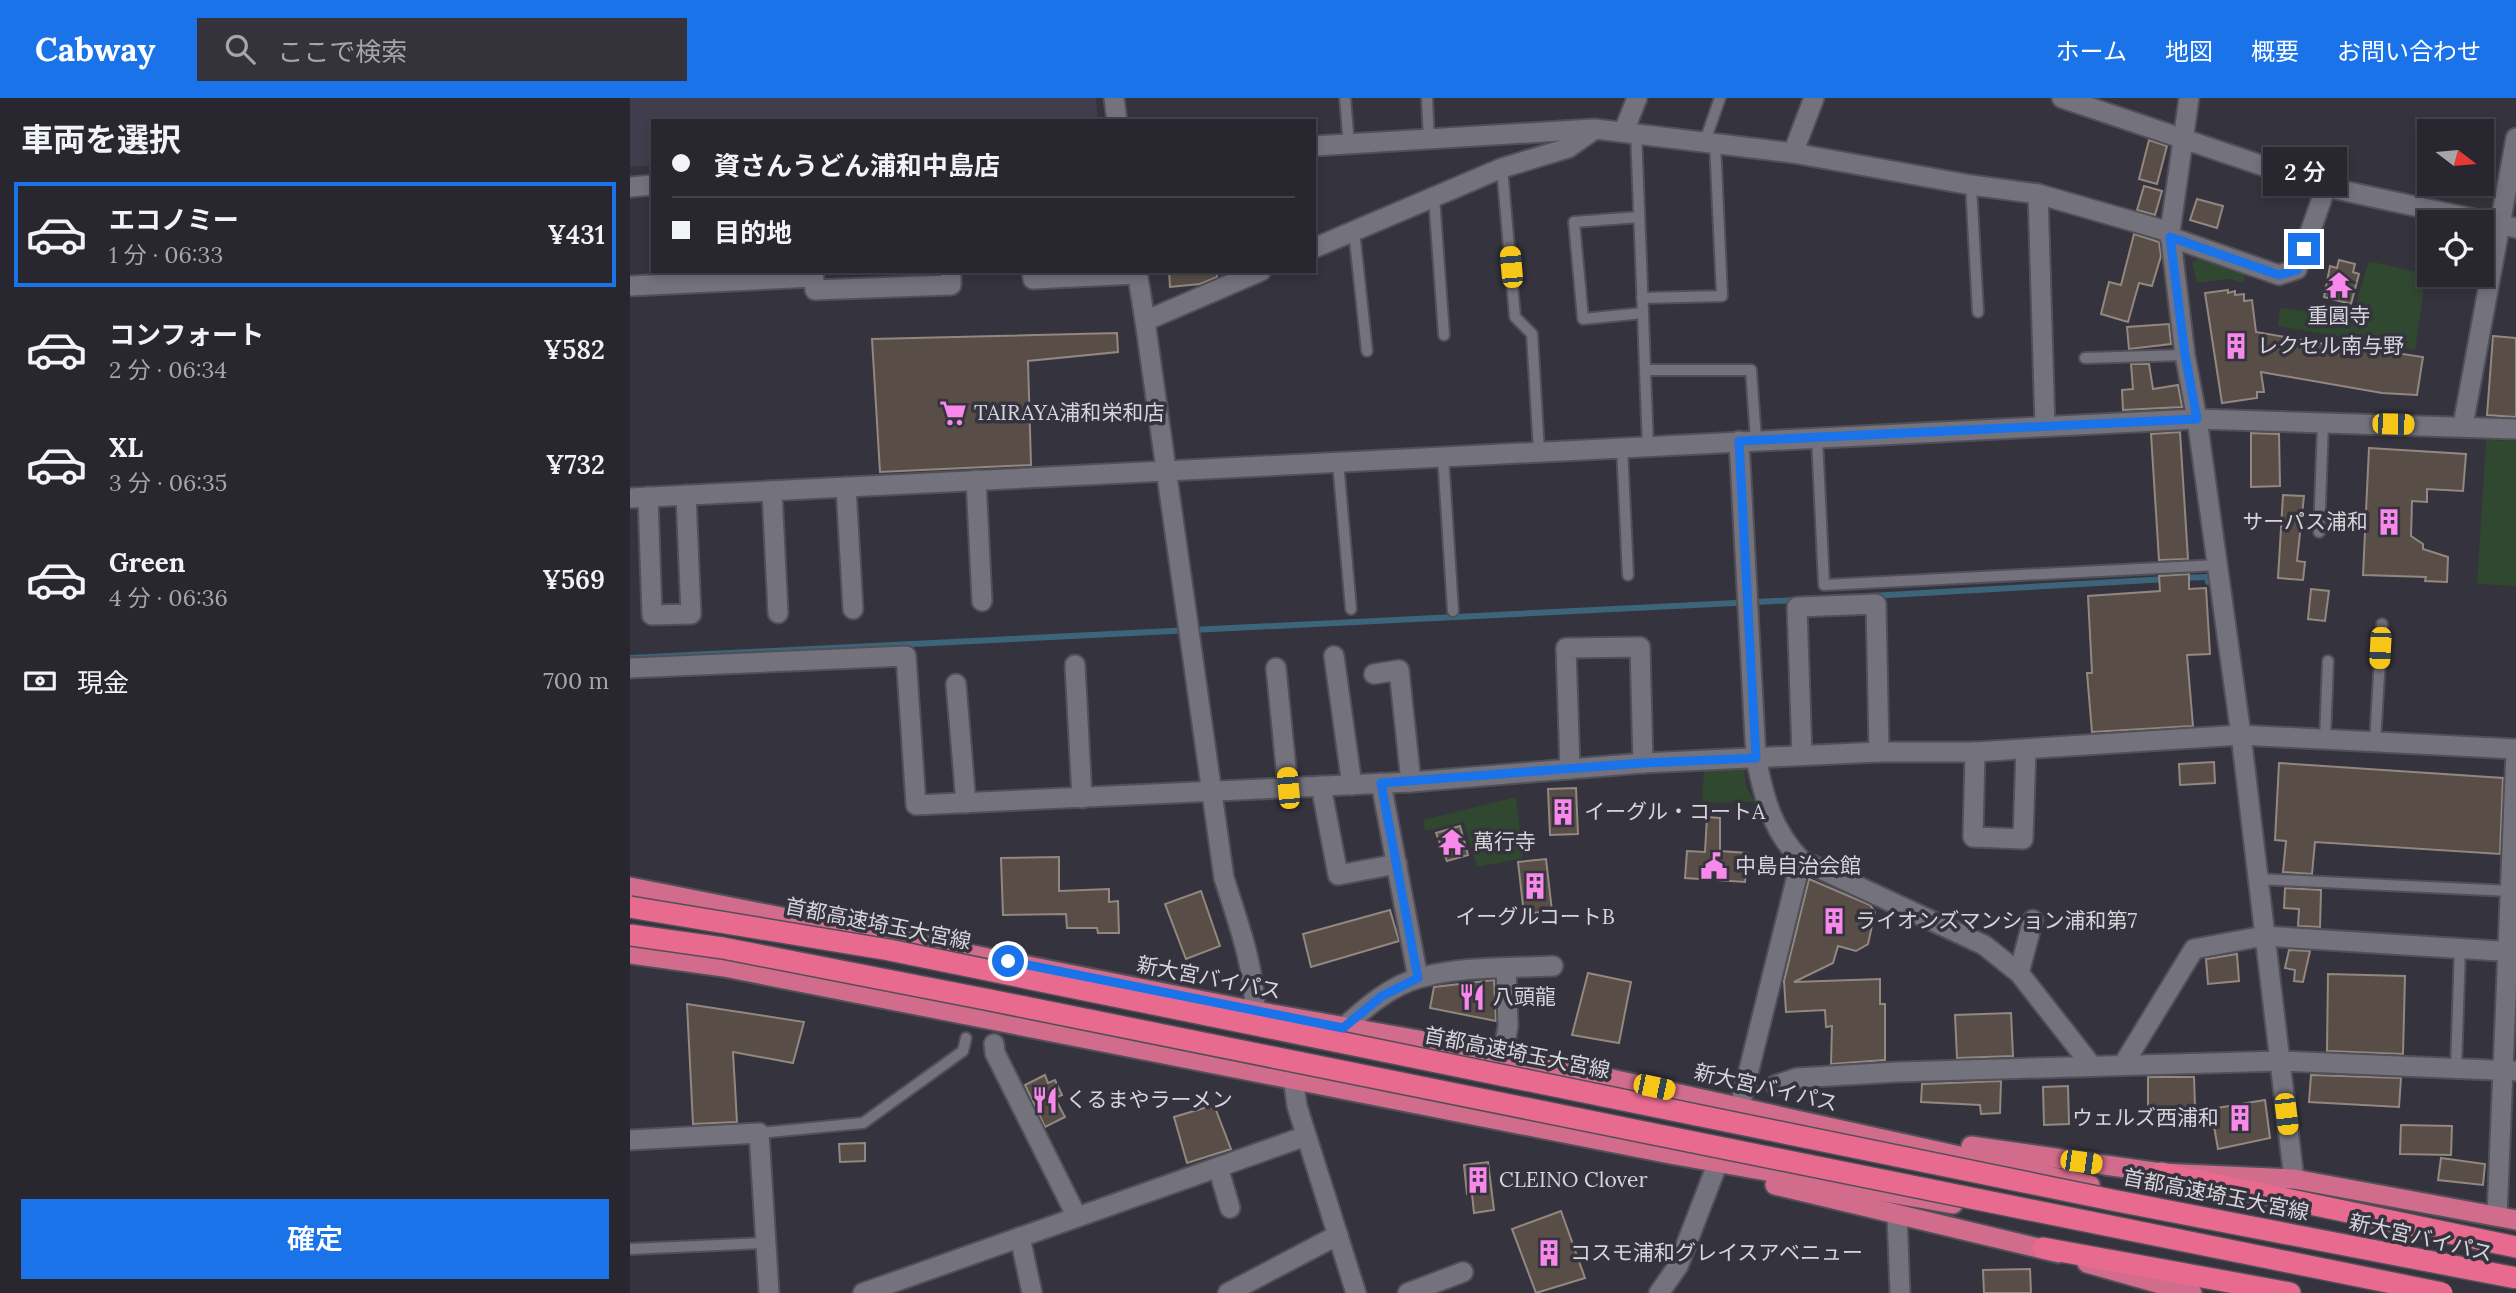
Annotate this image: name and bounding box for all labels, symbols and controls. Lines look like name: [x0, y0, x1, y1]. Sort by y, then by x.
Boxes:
search box: [197, 18, 687, 81]
text: Cabway: [35, 28, 155, 70]
icon: search: [221, 30, 259, 68]
text: ここで検索: [277, 35, 407, 68]
text: ホーム: [2056, 36, 2127, 67]
text: 地図: [2165, 36, 2213, 67]
text: 概要: [2251, 36, 2299, 67]
text: お問い合わせ: [2337, 36, 2481, 67]
text: 車両を選択: [21, 119, 181, 160]
north arrow: [2417, 119, 2494, 196]
map controls: [2417, 119, 2494, 287]
callout: 2 分: [2262, 148, 2346, 197]
text: 資さんうどん浦和中島店: [714, 149, 1000, 182]
text: 2 分: [2284, 157, 2326, 186]
icon: car: [25, 203, 88, 266]
text: エコノミー: [109, 203, 239, 236]
button: locate: [2417, 210, 2494, 287]
text: 目的地: [714, 216, 792, 249]
text: ¥431: [547, 218, 605, 251]
route end: [2288, 233, 2320, 265]
text: 1 分 · 06:33: [109, 240, 223, 269]
car: [1499, 245, 1524, 289]
temple icon: 重圓寺: [2324, 270, 2354, 300]
place label: 重圓寺: [2308, 302, 2371, 329]
icon: car: [25, 318, 88, 381]
text: コンフォート: [109, 318, 264, 351]
building icon: レクセル南与野: [2221, 331, 2251, 361]
place label: レクセル南与野: [2257, 332, 2404, 359]
text: ¥582: [544, 333, 605, 366]
text: 2 分 · 06:34: [109, 355, 227, 384]
supermarket icon: TAIRAYA浦和栄和店: [938, 398, 968, 428]
place label: TAIRAYA浦和栄和店: [974, 399, 1165, 426]
car: [2372, 413, 2415, 435]
text: XL: [109, 431, 143, 464]
icon: car: [25, 433, 88, 496]
text: ¥732: [546, 448, 605, 481]
text: 3 分 · 06:35: [109, 468, 227, 497]
building icon: サーパス浦和: [2374, 507, 2404, 537]
place label: サーパス浦和: [2242, 508, 2368, 535]
text: Green: [109, 546, 185, 579]
icon: car: [25, 548, 88, 611]
text: ¥569: [542, 563, 605, 596]
text: 4 分 · 06:36: [109, 583, 228, 612]
car: [2369, 626, 2392, 670]
icon: cash: [21, 662, 59, 700]
text: 現金: [77, 666, 129, 699]
text: 700 m: [543, 666, 609, 695]
car: [1276, 766, 1301, 810]
building icon: イーグル・コートA: [1548, 797, 1578, 827]
place label: イーグル・コートA: [1584, 798, 1766, 825]
temple icon: 萬行寺: [1437, 827, 1467, 857]
place label: 萬行寺: [1473, 828, 1536, 855]
public building icon: 中島自治会館: [1699, 851, 1729, 881]
place label: 中島自治会館: [1735, 852, 1861, 879]
building icon: イーグルコートB: [1520, 871, 1550, 901]
street label: 首都高速埼玉大宮線: [783, 892, 973, 955]
place label: イーグルコートB: [1455, 903, 1615, 930]
building icon: ライオンズマンション浦和第7: [1819, 906, 1849, 936]
place label: ライオンズマンション浦和第7: [1855, 907, 2138, 934]
route start: [992, 945, 1024, 977]
street label: 新大宮バイパス: [1135, 950, 1284, 1005]
restaurant icon: 八頭龍: [1457, 982, 1487, 1012]
place label: 八頭龍: [1493, 983, 1556, 1010]
street label: 首都高速埼玉大宮線: [1422, 1021, 1612, 1084]
street label: 新大宮バイパス: [1692, 1058, 1841, 1117]
car: [1632, 1072, 1677, 1102]
restaurant icon: くるまやラーメン: [1030, 1085, 1060, 1115]
place label: くるまやラーメン: [1066, 1086, 1233, 1113]
car: [2274, 1092, 2299, 1136]
building icon: ウェルズ西浦和: [2225, 1103, 2255, 1133]
place label: ウェルズ西浦和: [2072, 1104, 2219, 1131]
car: [2059, 1149, 2104, 1175]
street label: 首都高速埼玉大宮線: [2121, 1163, 2311, 1226]
building icon: CLEINO Clover: [1463, 1165, 1493, 1195]
place label: CLEINO Clover: [1499, 1166, 1648, 1193]
button: 確定: [21, 1199, 609, 1279]
street label: 新大宮バイパス: [2347, 1208, 2496, 1267]
building icon: コスモ浦和グレイスアベニュー: [1534, 1238, 1564, 1268]
place label: コスモ浦和グレイスアベニュー: [1570, 1239, 1863, 1266]

